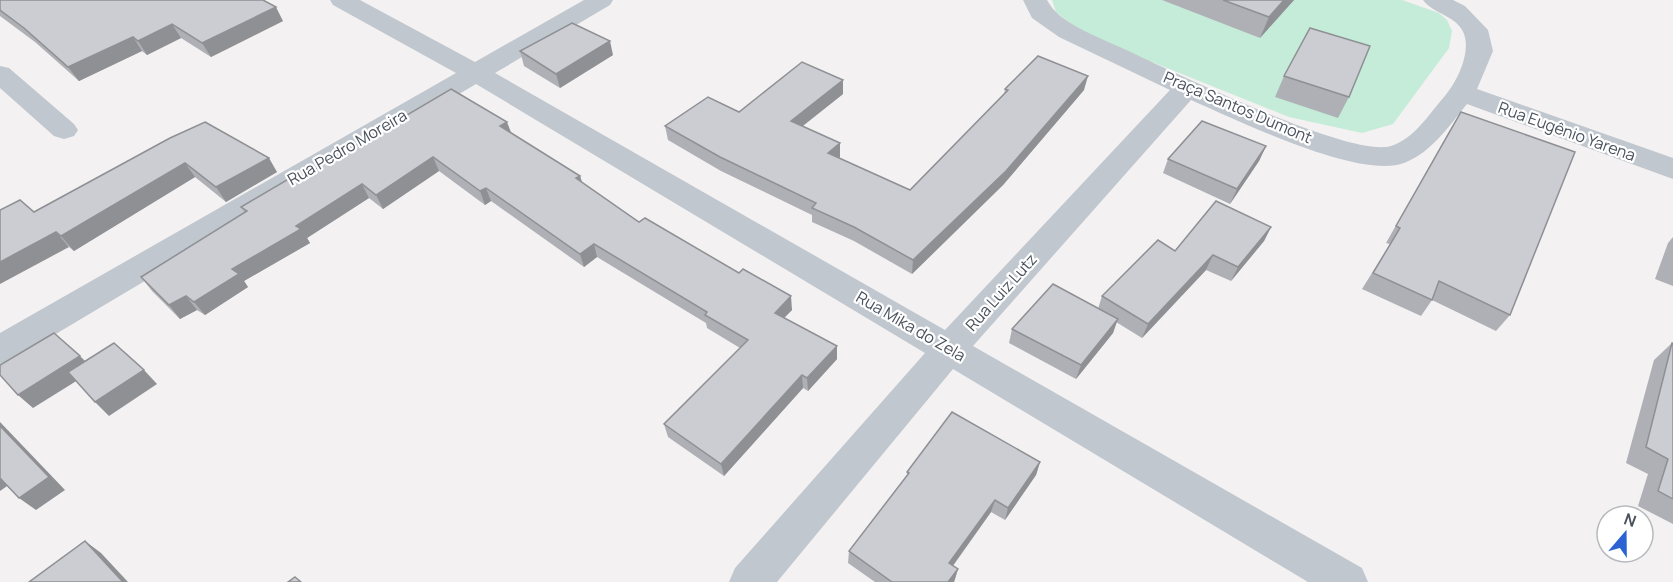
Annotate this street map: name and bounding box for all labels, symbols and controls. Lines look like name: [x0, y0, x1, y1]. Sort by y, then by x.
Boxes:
street label: Praça Santos Dumont: [1160, 66, 1316, 148]
street label: Rua Eugênio Yarena: [1495, 96, 1639, 166]
street label: Rua Pedro Moreira: [283, 104, 411, 190]
street label: Rua Luiz Lutz: [960, 248, 1042, 336]
street label: Rua Mika do Zela: [852, 286, 970, 366]
north arrow: [1595, 504, 1655, 564]
text: N: [1621, 508, 1639, 532]

